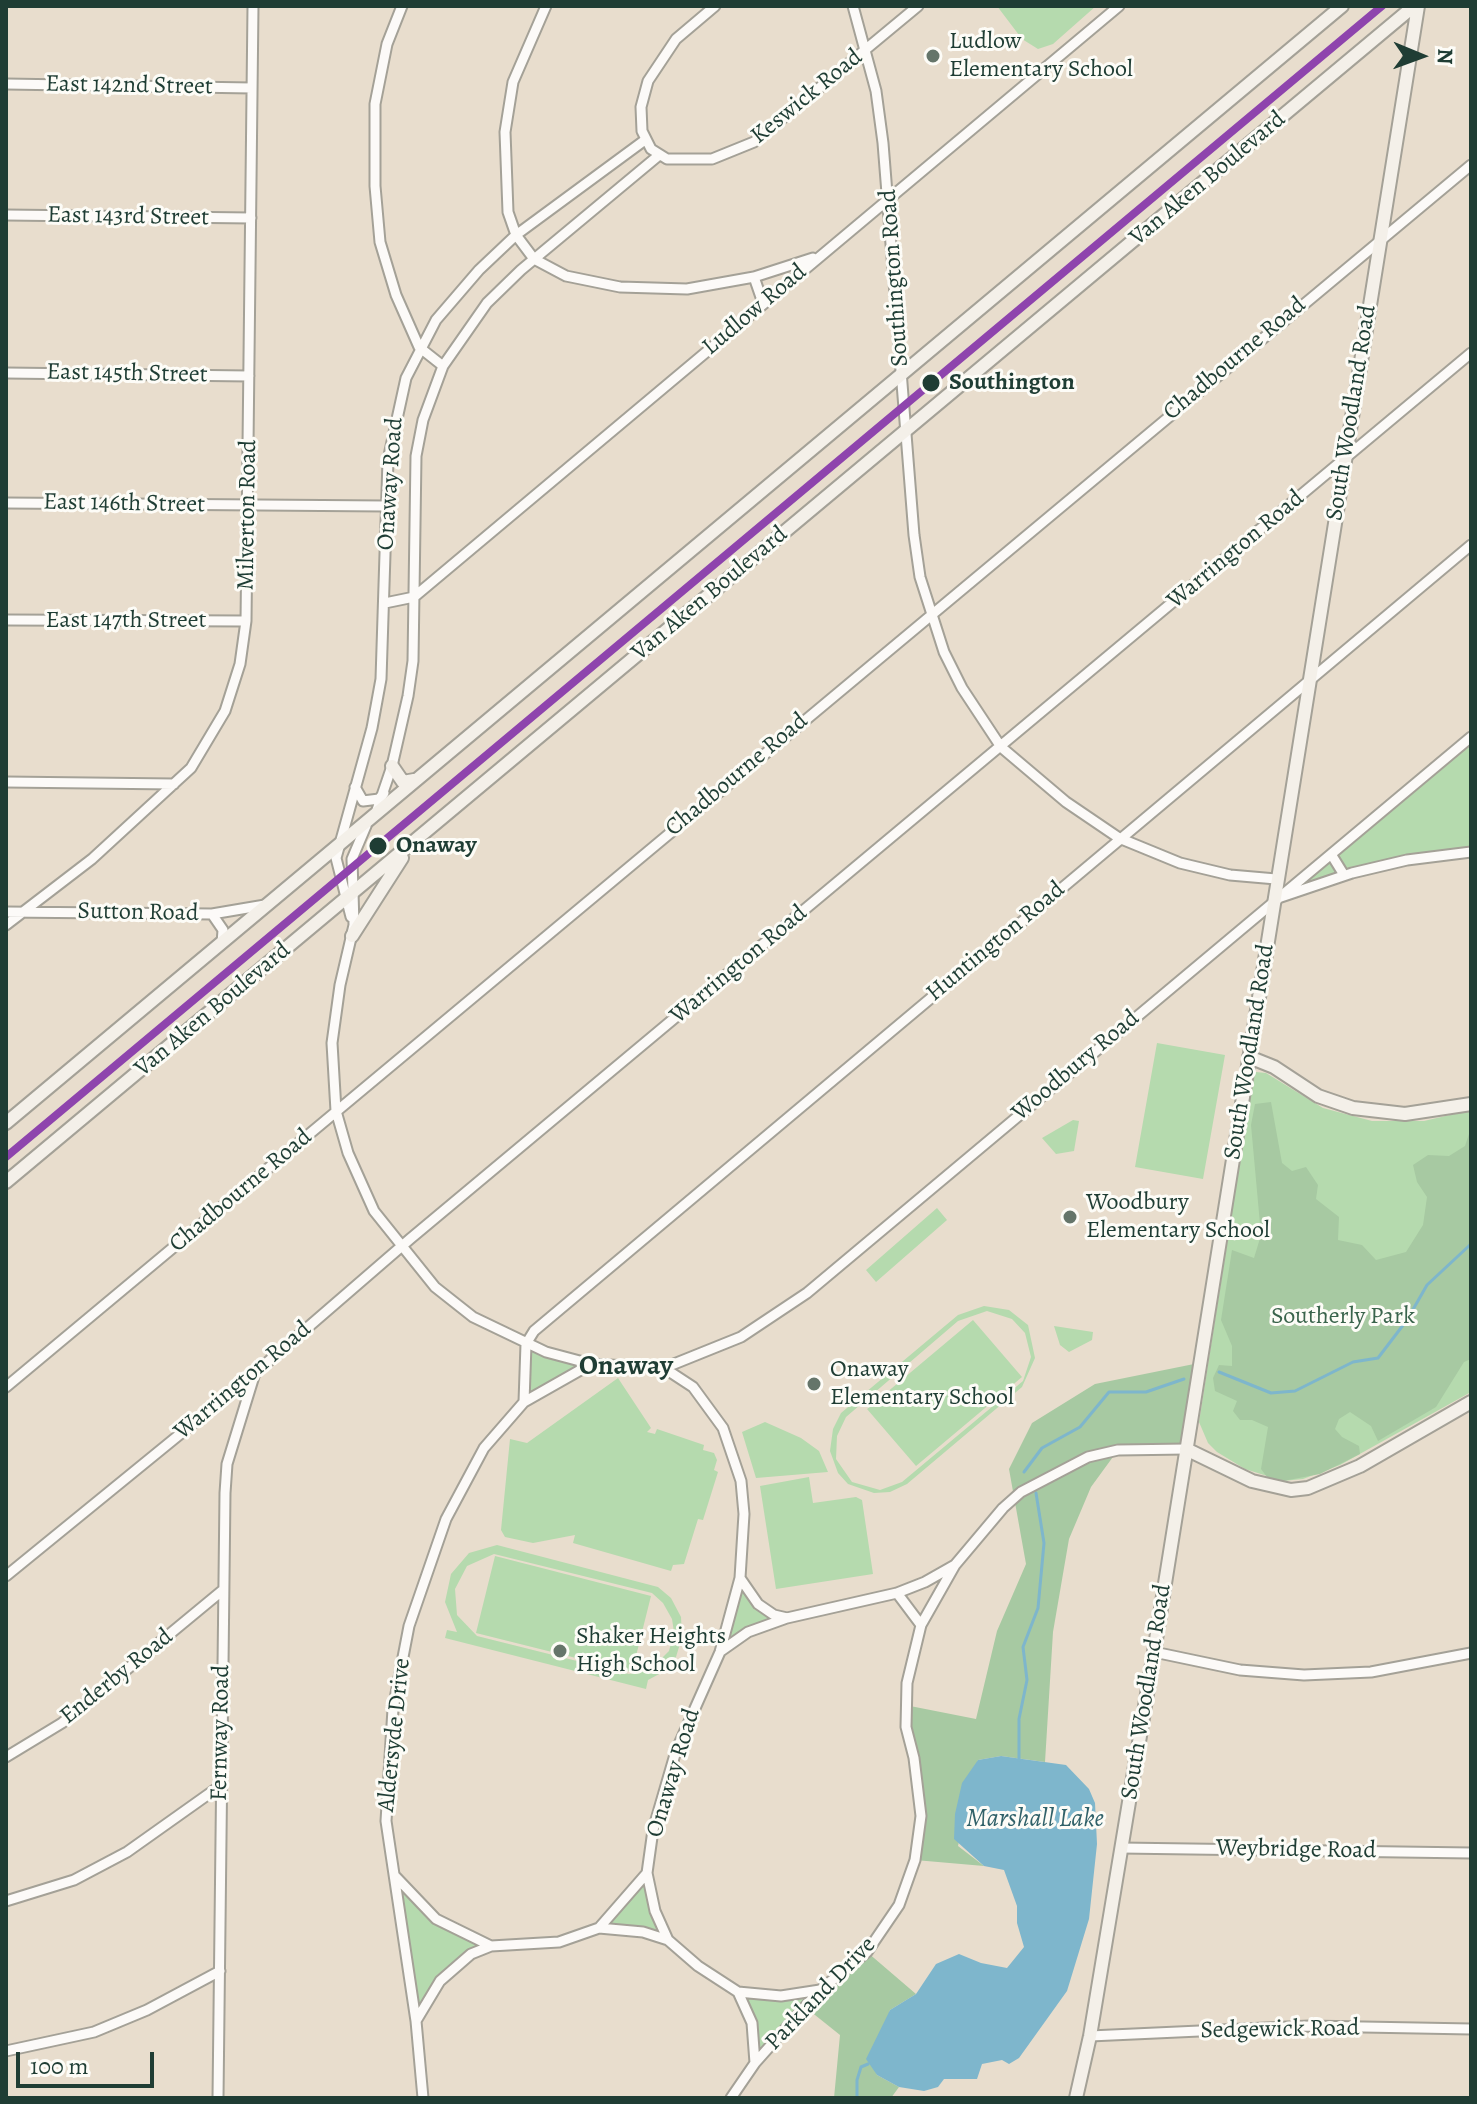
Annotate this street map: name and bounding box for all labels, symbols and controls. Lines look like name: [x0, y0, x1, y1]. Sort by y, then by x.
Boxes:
north arrow: [1381, 16, 1461, 96]
place label: Ludlow Elementary School: [949, 28, 1133, 84]
street label: Keswick Road: [745, 43, 869, 151]
marker: Ludlow Elementary School: [924, 47, 942, 65]
text: N: [1430, 48, 1460, 65]
street label: East 142nd Street: [45, 70, 213, 102]
street label: Van Aken Boulevard: [1124, 105, 1292, 253]
street label: Southington Road: [874, 188, 916, 368]
street label: East 143rd Street: [47, 201, 209, 233]
street label: Ludlow Road: [697, 258, 813, 362]
street label: Chadbourne Road: [1158, 291, 1312, 427]
street label: South Woodland Road: [1321, 303, 1383, 523]
street label: East 145th Street: [46, 358, 208, 390]
place label: Southington: [949, 369, 1075, 397]
marker: Southington: [920, 372, 942, 394]
street label: Onaway Road: [372, 417, 410, 551]
street label: Milverton Road: [232, 439, 264, 591]
street label: Warrington Road: [1162, 484, 1310, 616]
street label: East 146th Street: [43, 488, 205, 520]
street label: Van Aken Boulevard: [626, 520, 794, 668]
street label: East 147th Street: [46, 607, 206, 635]
street label: Chadbourne Road: [660, 707, 814, 843]
place label: Onaway: [396, 832, 477, 860]
marker: Onaway: [367, 835, 389, 857]
street label: Huntington Road: [921, 876, 1071, 1008]
street label: Sutton Road: [77, 898, 199, 928]
street label: Warrington Road: [665, 899, 813, 1031]
street label: Van Aken Boulevard: [129, 936, 297, 1084]
street label: South Woodland Road: [1219, 942, 1281, 1162]
street label: Woodbury Road: [1006, 1004, 1146, 1128]
street label: Chadbourne Road: [164, 1123, 318, 1259]
place label: Woodbury Elementary School: [1086, 1189, 1270, 1245]
marker: Woodbury Elementary School: [1061, 1208, 1079, 1226]
park label: Southerly Park: [1271, 1303, 1415, 1331]
street label: Warrington Road: [169, 1315, 317, 1447]
district label: Onaway: [579, 1350, 673, 1384]
place label: Onaway Elementary School: [830, 1356, 1014, 1412]
marker: Onaway Elementary School: [805, 1375, 823, 1393]
street label: South Woodland Road: [1116, 1582, 1178, 1802]
street label: Enderby Road: [55, 1623, 179, 1731]
place label: Shaker Heights High School: [576, 1623, 726, 1679]
marker: Shaker Heights High School: [551, 1642, 569, 1660]
street label: Aldersyde Drive: [373, 1657, 417, 1813]
street label: Fernway Road: [205, 1664, 237, 1802]
street label: Onaway Road: [641, 1705, 707, 1841]
water label: Marshall Lake: [966, 1804, 1104, 1836]
street label: Weybridge Road: [1215, 1834, 1377, 1866]
street label: Parkland Drive: [760, 1931, 882, 2057]
street label: Sedgewick Road: [1200, 2014, 1360, 2046]
scale bar: [20, 2036, 158, 2086]
text: 100 m: [30, 2050, 89, 2082]

